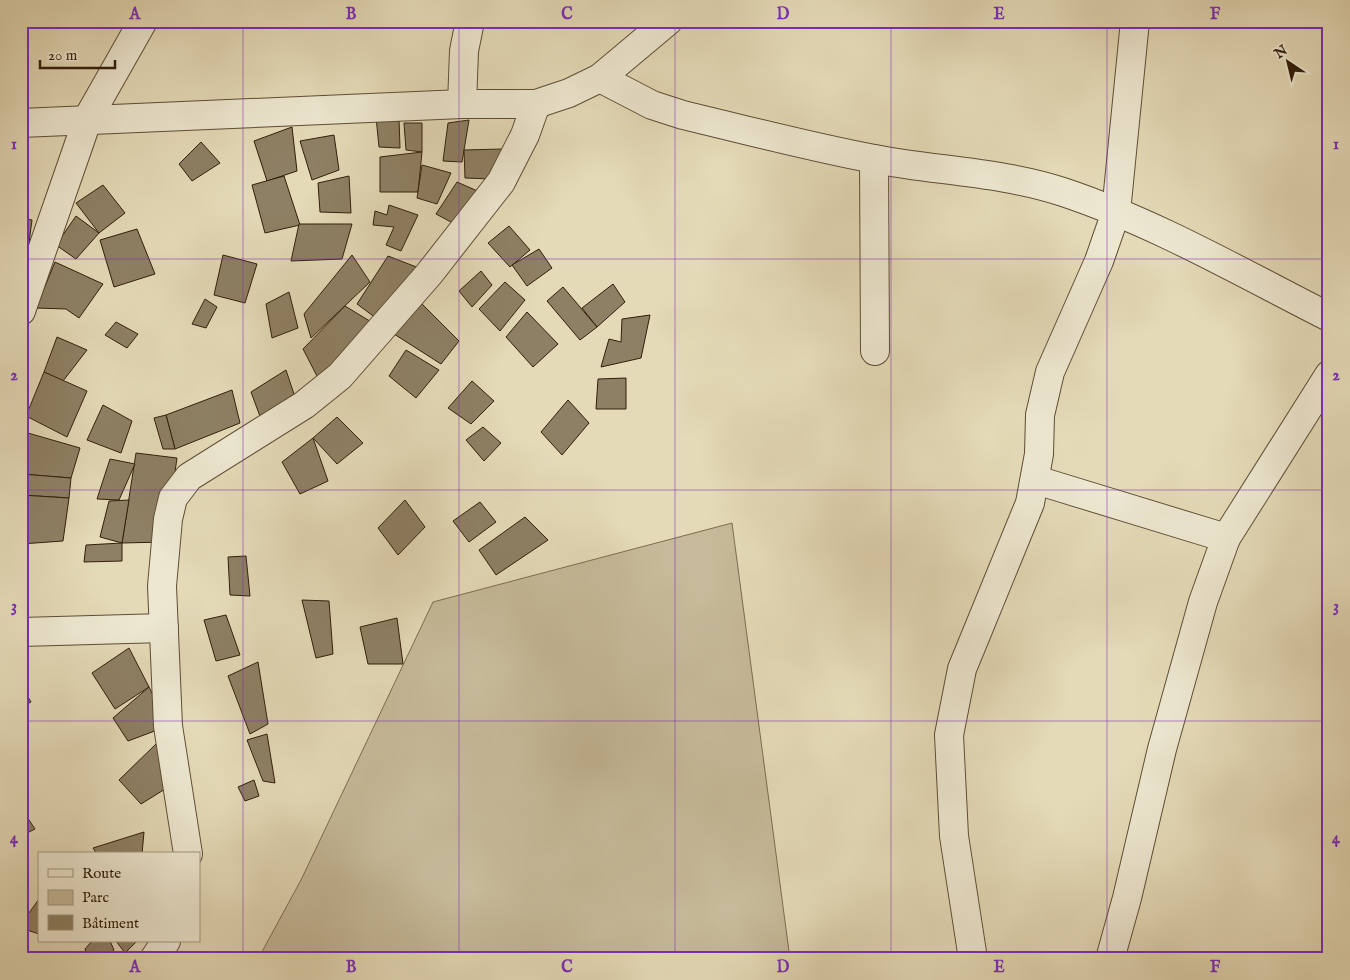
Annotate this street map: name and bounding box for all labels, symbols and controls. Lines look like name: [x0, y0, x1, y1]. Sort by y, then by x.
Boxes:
text: A: [129, 5, 142, 25]
text: B: [346, 5, 357, 25]
text: C: [561, 5, 573, 25]
text: D: [777, 5, 790, 25]
text: E: [993, 5, 1005, 25]
text: F: [1210, 5, 1221, 25]
scale bar: [40, 38, 115, 70]
north arrow: [1262, 38, 1312, 88]
text: N: [1270, 41, 1291, 64]
text: 20 m: [48, 46, 78, 65]
text: 1: [11, 135, 17, 155]
text: 1: [1333, 135, 1339, 155]
text: 2: [10, 366, 18, 386]
text: 2: [1332, 366, 1340, 386]
text: 3: [11, 597, 17, 617]
text: 3: [1333, 597, 1339, 617]
text: 4: [10, 829, 19, 849]
text: 4: [1332, 829, 1341, 849]
legend: [38, 852, 200, 942]
text: Route: [82, 864, 121, 883]
text: Parc: [82, 888, 109, 907]
text: Bâtiment: [82, 914, 139, 933]
text: A: [129, 958, 142, 978]
text: B: [346, 958, 357, 978]
text: C: [561, 958, 573, 978]
text: D: [777, 958, 790, 978]
text: E: [993, 958, 1005, 978]
text: F: [1210, 958, 1221, 978]

